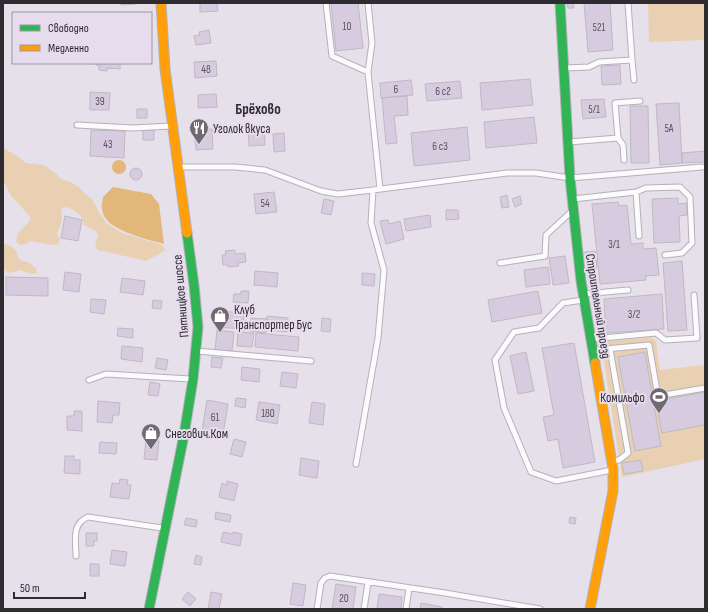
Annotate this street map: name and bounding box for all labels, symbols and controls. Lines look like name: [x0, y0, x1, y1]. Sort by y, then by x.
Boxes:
legend: [12, 12, 152, 64]
house number: 10: [343, 20, 351, 33]
text: Свободно: [48, 21, 89, 36]
house number: 521: [593, 21, 606, 34]
text: Медленно: [48, 41, 89, 56]
house number: 48: [201, 63, 211, 76]
house number: 6: [394, 83, 399, 96]
house number: 6 с2: [435, 85, 451, 98]
house number: 39: [95, 95, 105, 108]
district label: Брёхово: [235, 100, 281, 119]
house number: 5/1: [588, 103, 600, 116]
restaurant icon: Уголок вкуса: [188, 117, 210, 145]
place label: Уголок вкуса: [213, 121, 270, 137]
house number: 5А: [664, 122, 674, 135]
house number: 43: [103, 138, 113, 151]
house number: 6 с3: [432, 140, 448, 153]
house number: 54: [260, 197, 270, 210]
house number: 3/1: [608, 238, 620, 251]
street label: Строительный проезд: [582, 253, 614, 360]
street label: Пятницкое шоссе: [169, 254, 193, 338]
place label: Клуб Транспортер Бус: [234, 302, 312, 333]
shop icon: Клуб Транспортер Бус: [209, 305, 231, 333]
house number: 3/2: [628, 308, 641, 321]
sports icon: Комильфо: [648, 386, 670, 414]
place label: Комильфо: [600, 390, 645, 406]
house number: 180: [261, 407, 275, 420]
house number: 61: [211, 411, 219, 424]
shop icon: Снегович.Ком: [140, 422, 162, 450]
place label: Снегович.Ком: [165, 426, 228, 442]
scale bar: [14, 574, 85, 600]
text: 50 m: [20, 581, 40, 596]
house number: 20: [339, 592, 349, 605]

